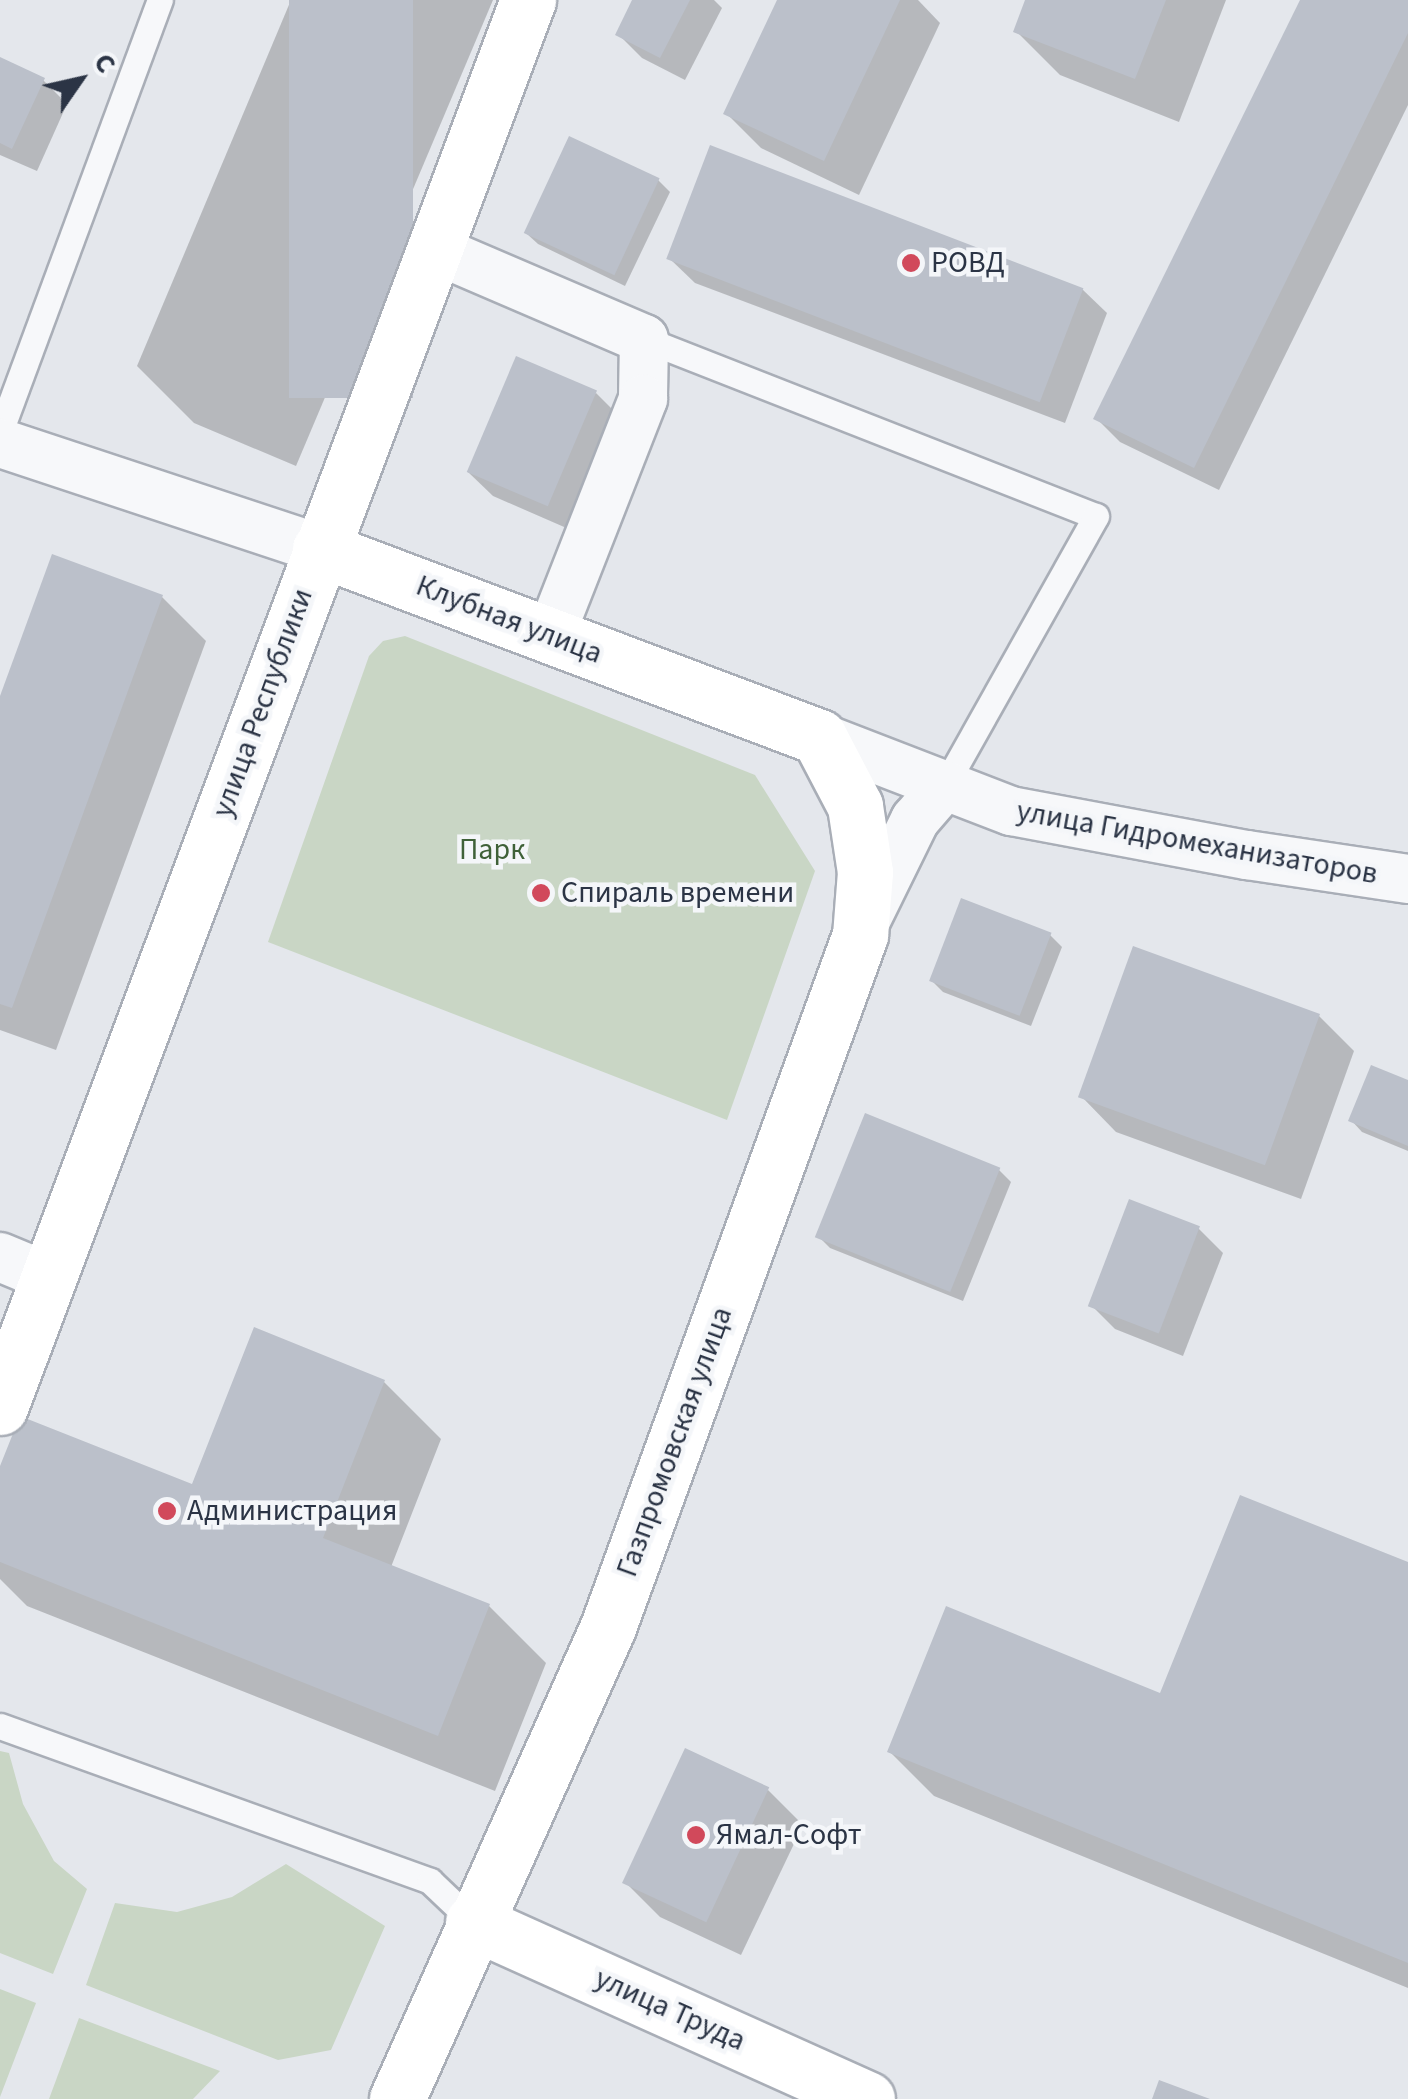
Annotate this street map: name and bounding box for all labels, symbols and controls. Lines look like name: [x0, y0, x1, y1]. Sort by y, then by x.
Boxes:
north arrow: [30, 30, 130, 130]
text: С: [84, 45, 126, 81]
place label: РОВД: [931, 245, 1005, 281]
marker: РОВД: [900, 252, 922, 274]
street label: Клубная улица: [411, 568, 607, 672]
street label: улица Республики: [205, 584, 321, 822]
street label: улица Гидромеханизаторов: [1014, 794, 1380, 892]
park label: Парк: [459, 832, 525, 868]
place label: Спираль времени: [561, 875, 794, 911]
marker: Спираль времени: [530, 882, 552, 904]
street label: Газпромовская улица: [609, 1302, 741, 1582]
place label: Администрация: [187, 1493, 397, 1529]
marker: Администрация: [156, 1500, 178, 1522]
place label: Ямал-Софт: [716, 1817, 862, 1853]
marker: Ямал-Софт: [685, 1824, 707, 1846]
street label: улица Труда: [589, 1961, 751, 2059]

